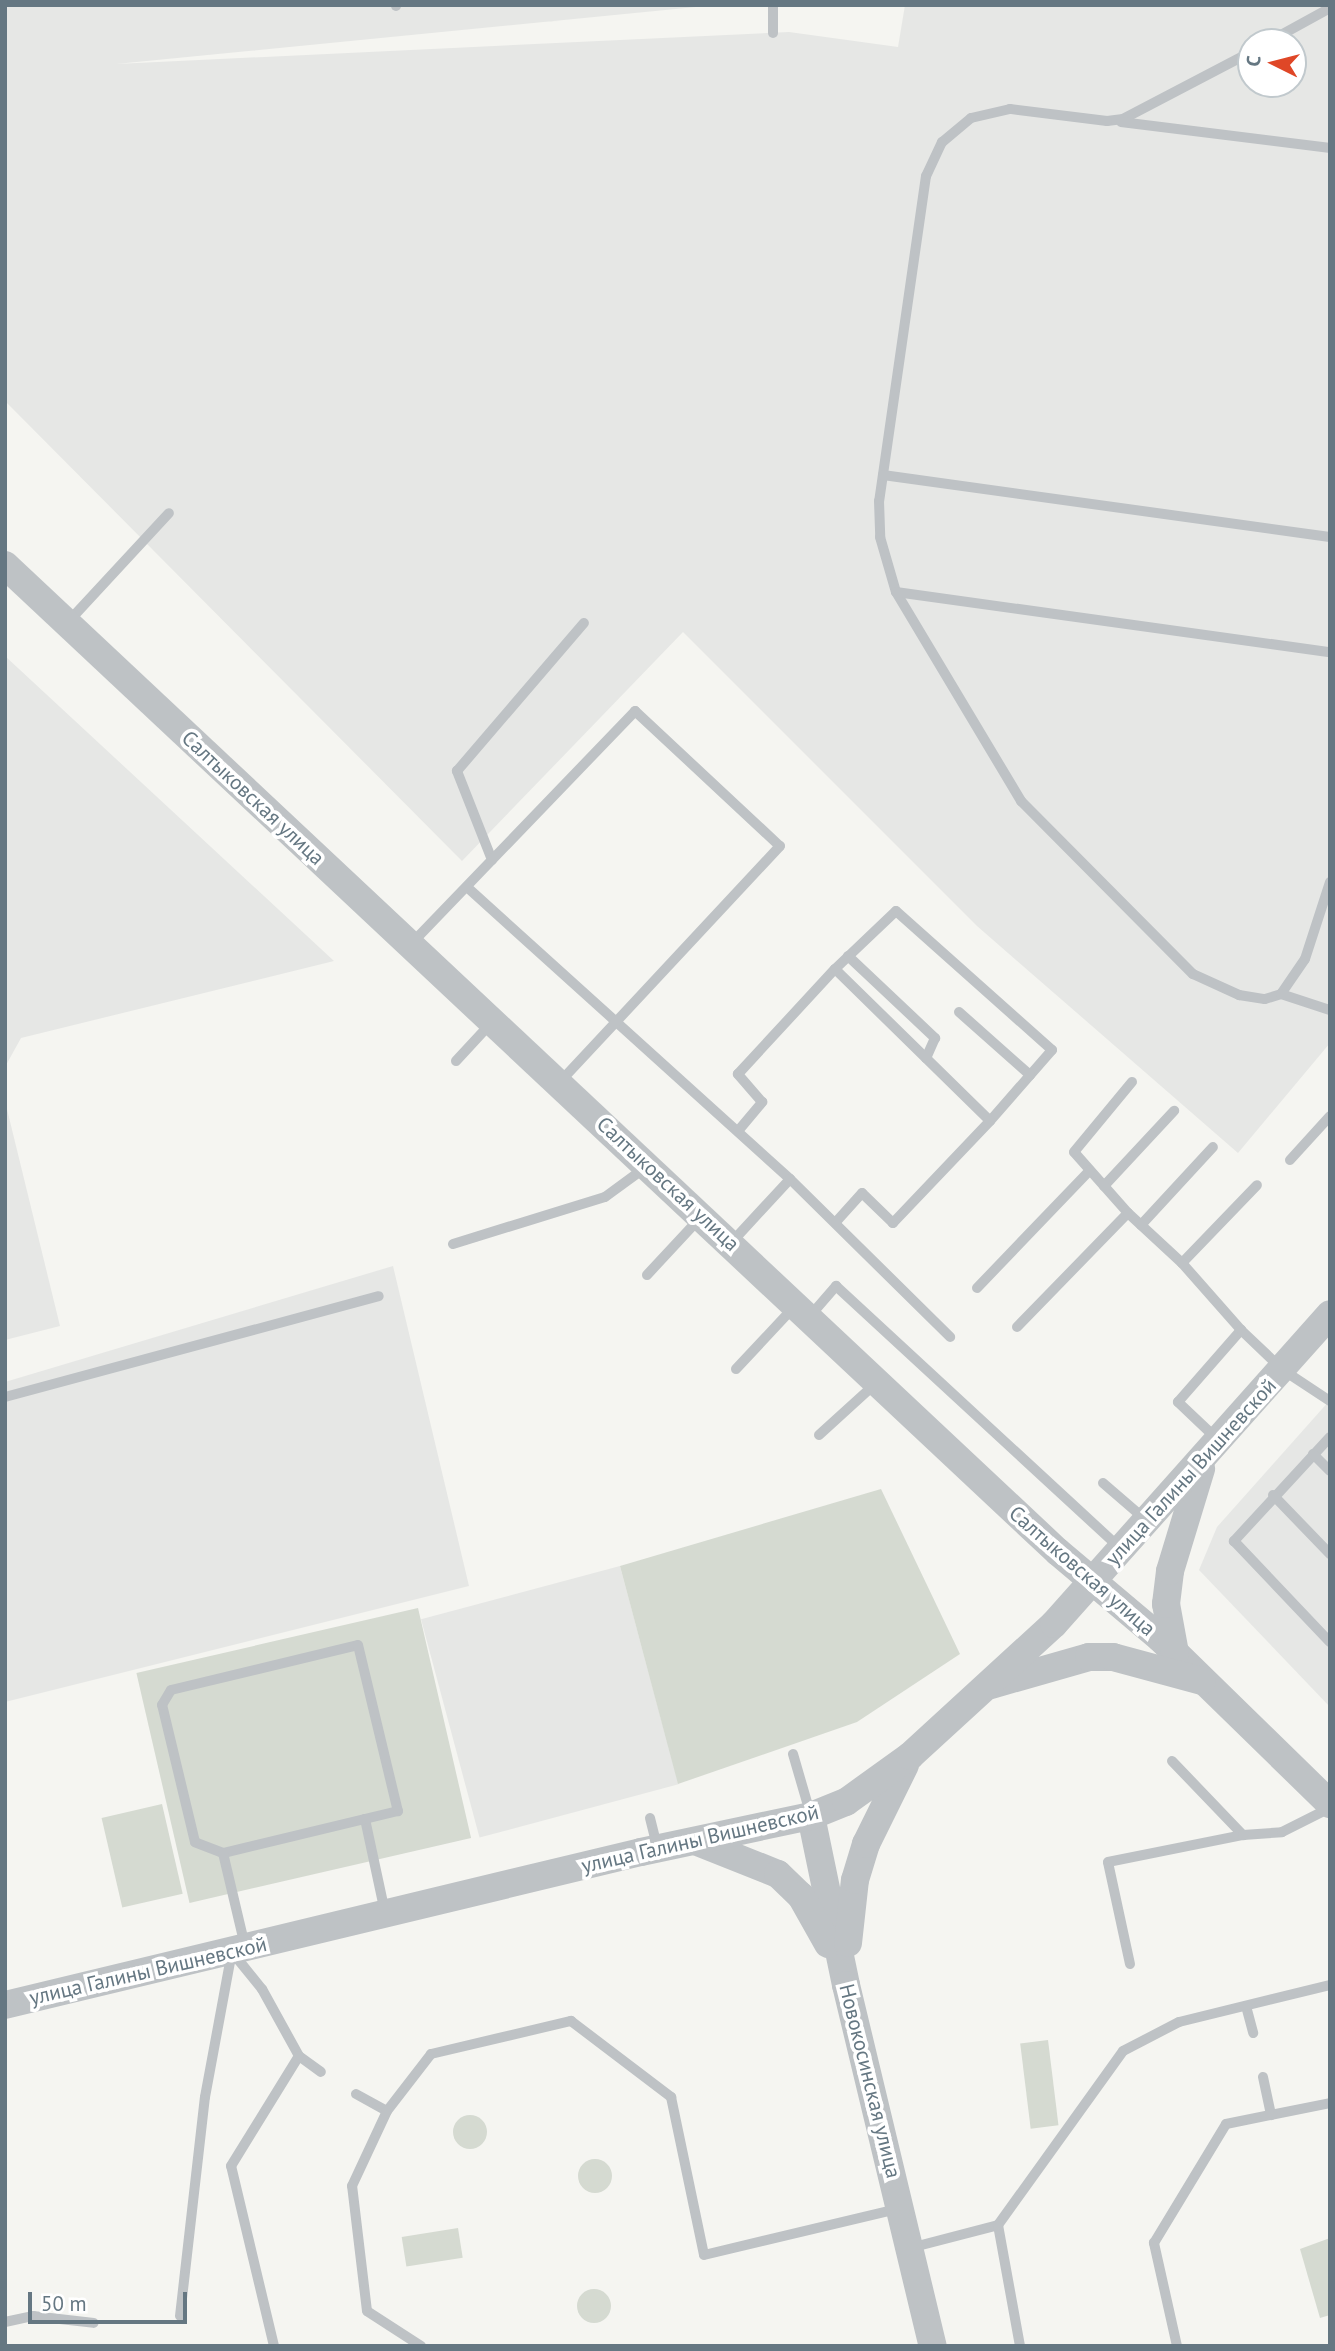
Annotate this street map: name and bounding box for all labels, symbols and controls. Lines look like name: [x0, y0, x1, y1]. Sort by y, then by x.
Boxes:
north arrow: [1237, 28, 1307, 98]
text: С: [1241, 54, 1266, 68]
street label: Салтыковская улица: [177, 725, 329, 871]
street label: Салтыковская улица: [592, 1111, 744, 1257]
street label: улица Галины Вишневской: [1100, 1373, 1282, 1571]
street label: Салтыковская улица: [1004, 1501, 1160, 1641]
street label: улица Галины Вишневской: [579, 1799, 821, 1879]
street label: улица Галины Вишневской: [27, 1931, 269, 2011]
street label: Новокосинская улица: [834, 1981, 906, 2181]
scale bar: [32, 2278, 191, 2322]
text: 50 m: [41, 2290, 87, 2317]

